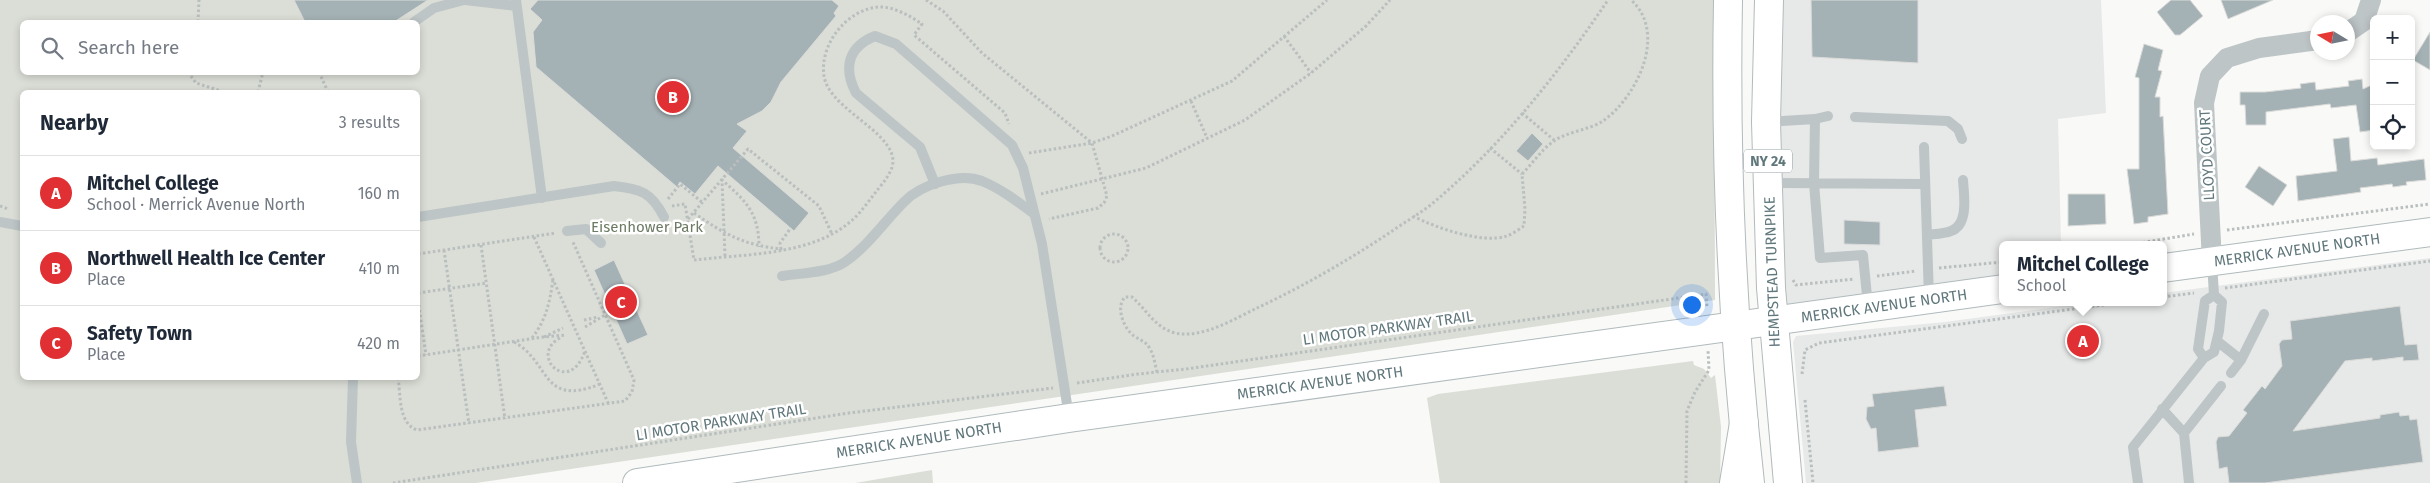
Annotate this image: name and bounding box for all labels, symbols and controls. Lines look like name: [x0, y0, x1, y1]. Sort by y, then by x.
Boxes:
north arrow: [2310, 15, 2355, 60]
map controls: [2370, 15, 2415, 150]
button: +: [2370, 15, 2415, 60]
search box: [20, 20, 420, 75]
icon: search: [38, 34, 66, 62]
text: Search here: [78, 36, 179, 59]
button: −: [2370, 60, 2415, 105]
pin: B: [657, 78, 689, 116]
button: locate: [2370, 105, 2415, 150]
street label: LLOYD COURT: [2196, 109, 2218, 201]
text: Nearby: [40, 110, 108, 136]
text: 3 results: [339, 113, 400, 132]
road number: NY 24: [1744, 150, 1792, 172]
text: Mitchel College: [87, 172, 219, 195]
text: A: [51, 184, 61, 203]
text: 160 m: [358, 184, 400, 203]
text: School · Merrick Avenue North: [87, 195, 306, 214]
street label: HEMPSTEAD TURNPIKE: [1760, 196, 1784, 348]
park label: Eisenhower Park: [591, 218, 703, 236]
street label: MERRICK AVENUE NORTH: [2213, 229, 2381, 271]
popup: [1999, 241, 2167, 306]
text: Northwell Health Ice Center: [87, 247, 325, 270]
text: Mitchel College: [2017, 253, 2149, 276]
text: B: [51, 259, 61, 278]
text: 410 m: [359, 259, 400, 278]
text: Place: [87, 270, 126, 289]
text: School: [2017, 276, 2066, 295]
pin: C: [605, 283, 637, 321]
street label: MERRICK AVENUE NORTH: [1800, 285, 1968, 327]
your location: [1679, 292, 1705, 318]
street label: LI MOTOR PARKWAY TRAIL: [1302, 307, 1475, 349]
text: Safety Town: [87, 322, 192, 345]
pin: A: [2067, 322, 2099, 360]
text: C: [51, 334, 61, 353]
text: 420 m: [357, 334, 400, 353]
text: Place: [87, 345, 126, 364]
street label: MERRICK AVENUE NORTH: [1236, 362, 1404, 404]
street label: LI MOTOR PARKWAY TRAIL: [635, 400, 808, 444]
street label: MERRICK AVENUE NORTH: [835, 418, 1003, 462]

